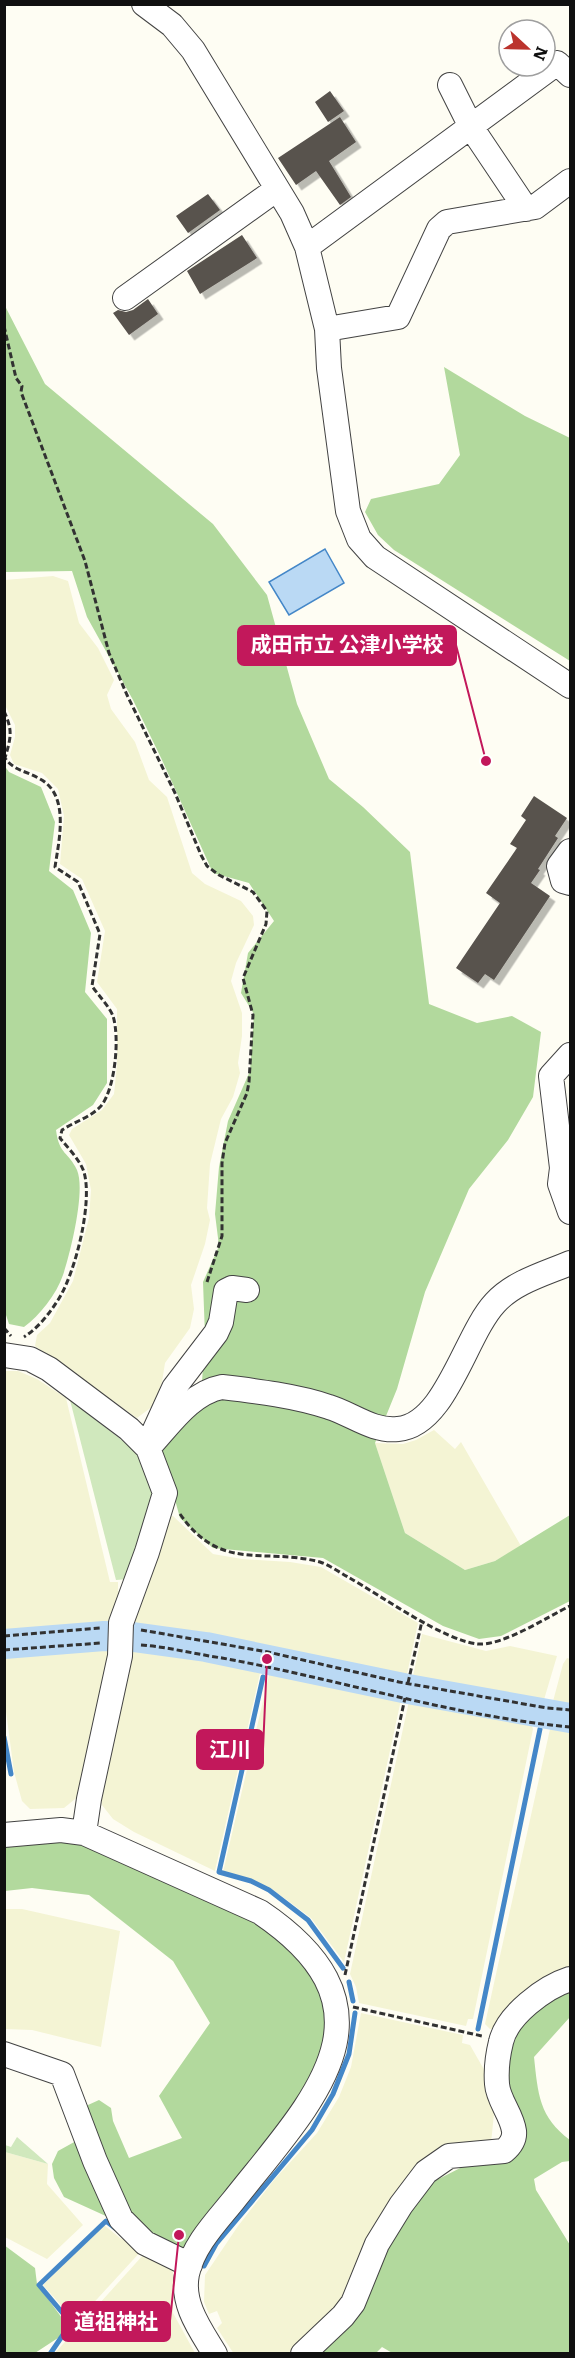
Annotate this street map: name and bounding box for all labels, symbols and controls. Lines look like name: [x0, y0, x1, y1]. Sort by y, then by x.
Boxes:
north arrow: [497, 18, 557, 78]
text: N: [528, 43, 555, 65]
callout: 成田市立 公津小学校: [238, 626, 456, 665]
text: 成田市立 公津小学校: [250, 627, 444, 658]
callout: 江川: [197, 1730, 263, 1769]
text: 江川: [209, 1732, 251, 1763]
callout: 道祖神社: [62, 2302, 170, 2341]
text: 道祖神社: [74, 2304, 158, 2335]

